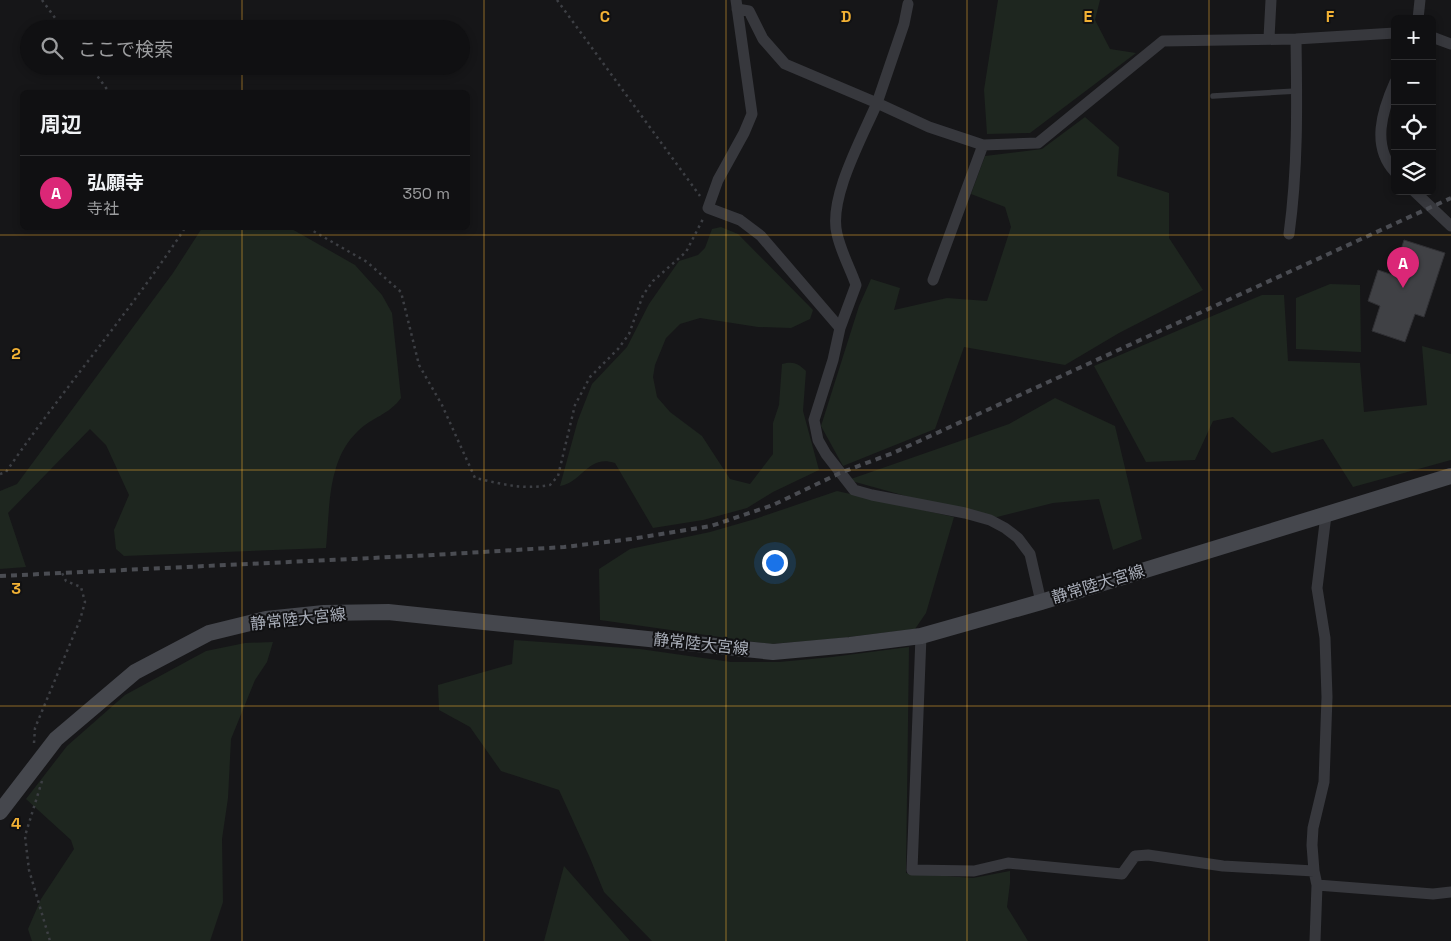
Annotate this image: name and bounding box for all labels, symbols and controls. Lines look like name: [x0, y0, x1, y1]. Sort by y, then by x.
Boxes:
text: C: [600, 6, 610, 27]
text: D: [841, 6, 851, 27]
text: E: [1084, 6, 1093, 27]
text: F: [1326, 6, 1335, 27]
map controls: [1391, 15, 1436, 195]
button: +: [1391, 15, 1436, 60]
search box: [20, 20, 470, 75]
icon: search: [38, 34, 66, 62]
text: ここで検索: [78, 37, 173, 62]
button: −: [1391, 60, 1436, 105]
button: locate: [1391, 105, 1436, 150]
text: 周辺: [40, 111, 82, 138]
button: layers: [1391, 150, 1436, 195]
text: 弘願寺: [87, 170, 144, 195]
text: A: [51, 183, 61, 204]
text: 350 m: [403, 183, 450, 204]
text: 寺社: [87, 198, 119, 219]
pin: A: [1387, 247, 1419, 288]
text: 2: [11, 343, 21, 364]
your location: [762, 550, 788, 576]
street label: 静常陸大宮線: [1049, 560, 1147, 608]
text: 3: [11, 578, 21, 599]
street label: 静常陸大宮線: [249, 604, 347, 634]
street label: 静常陸大宮線: [652, 629, 750, 659]
text: 4: [11, 813, 21, 834]

